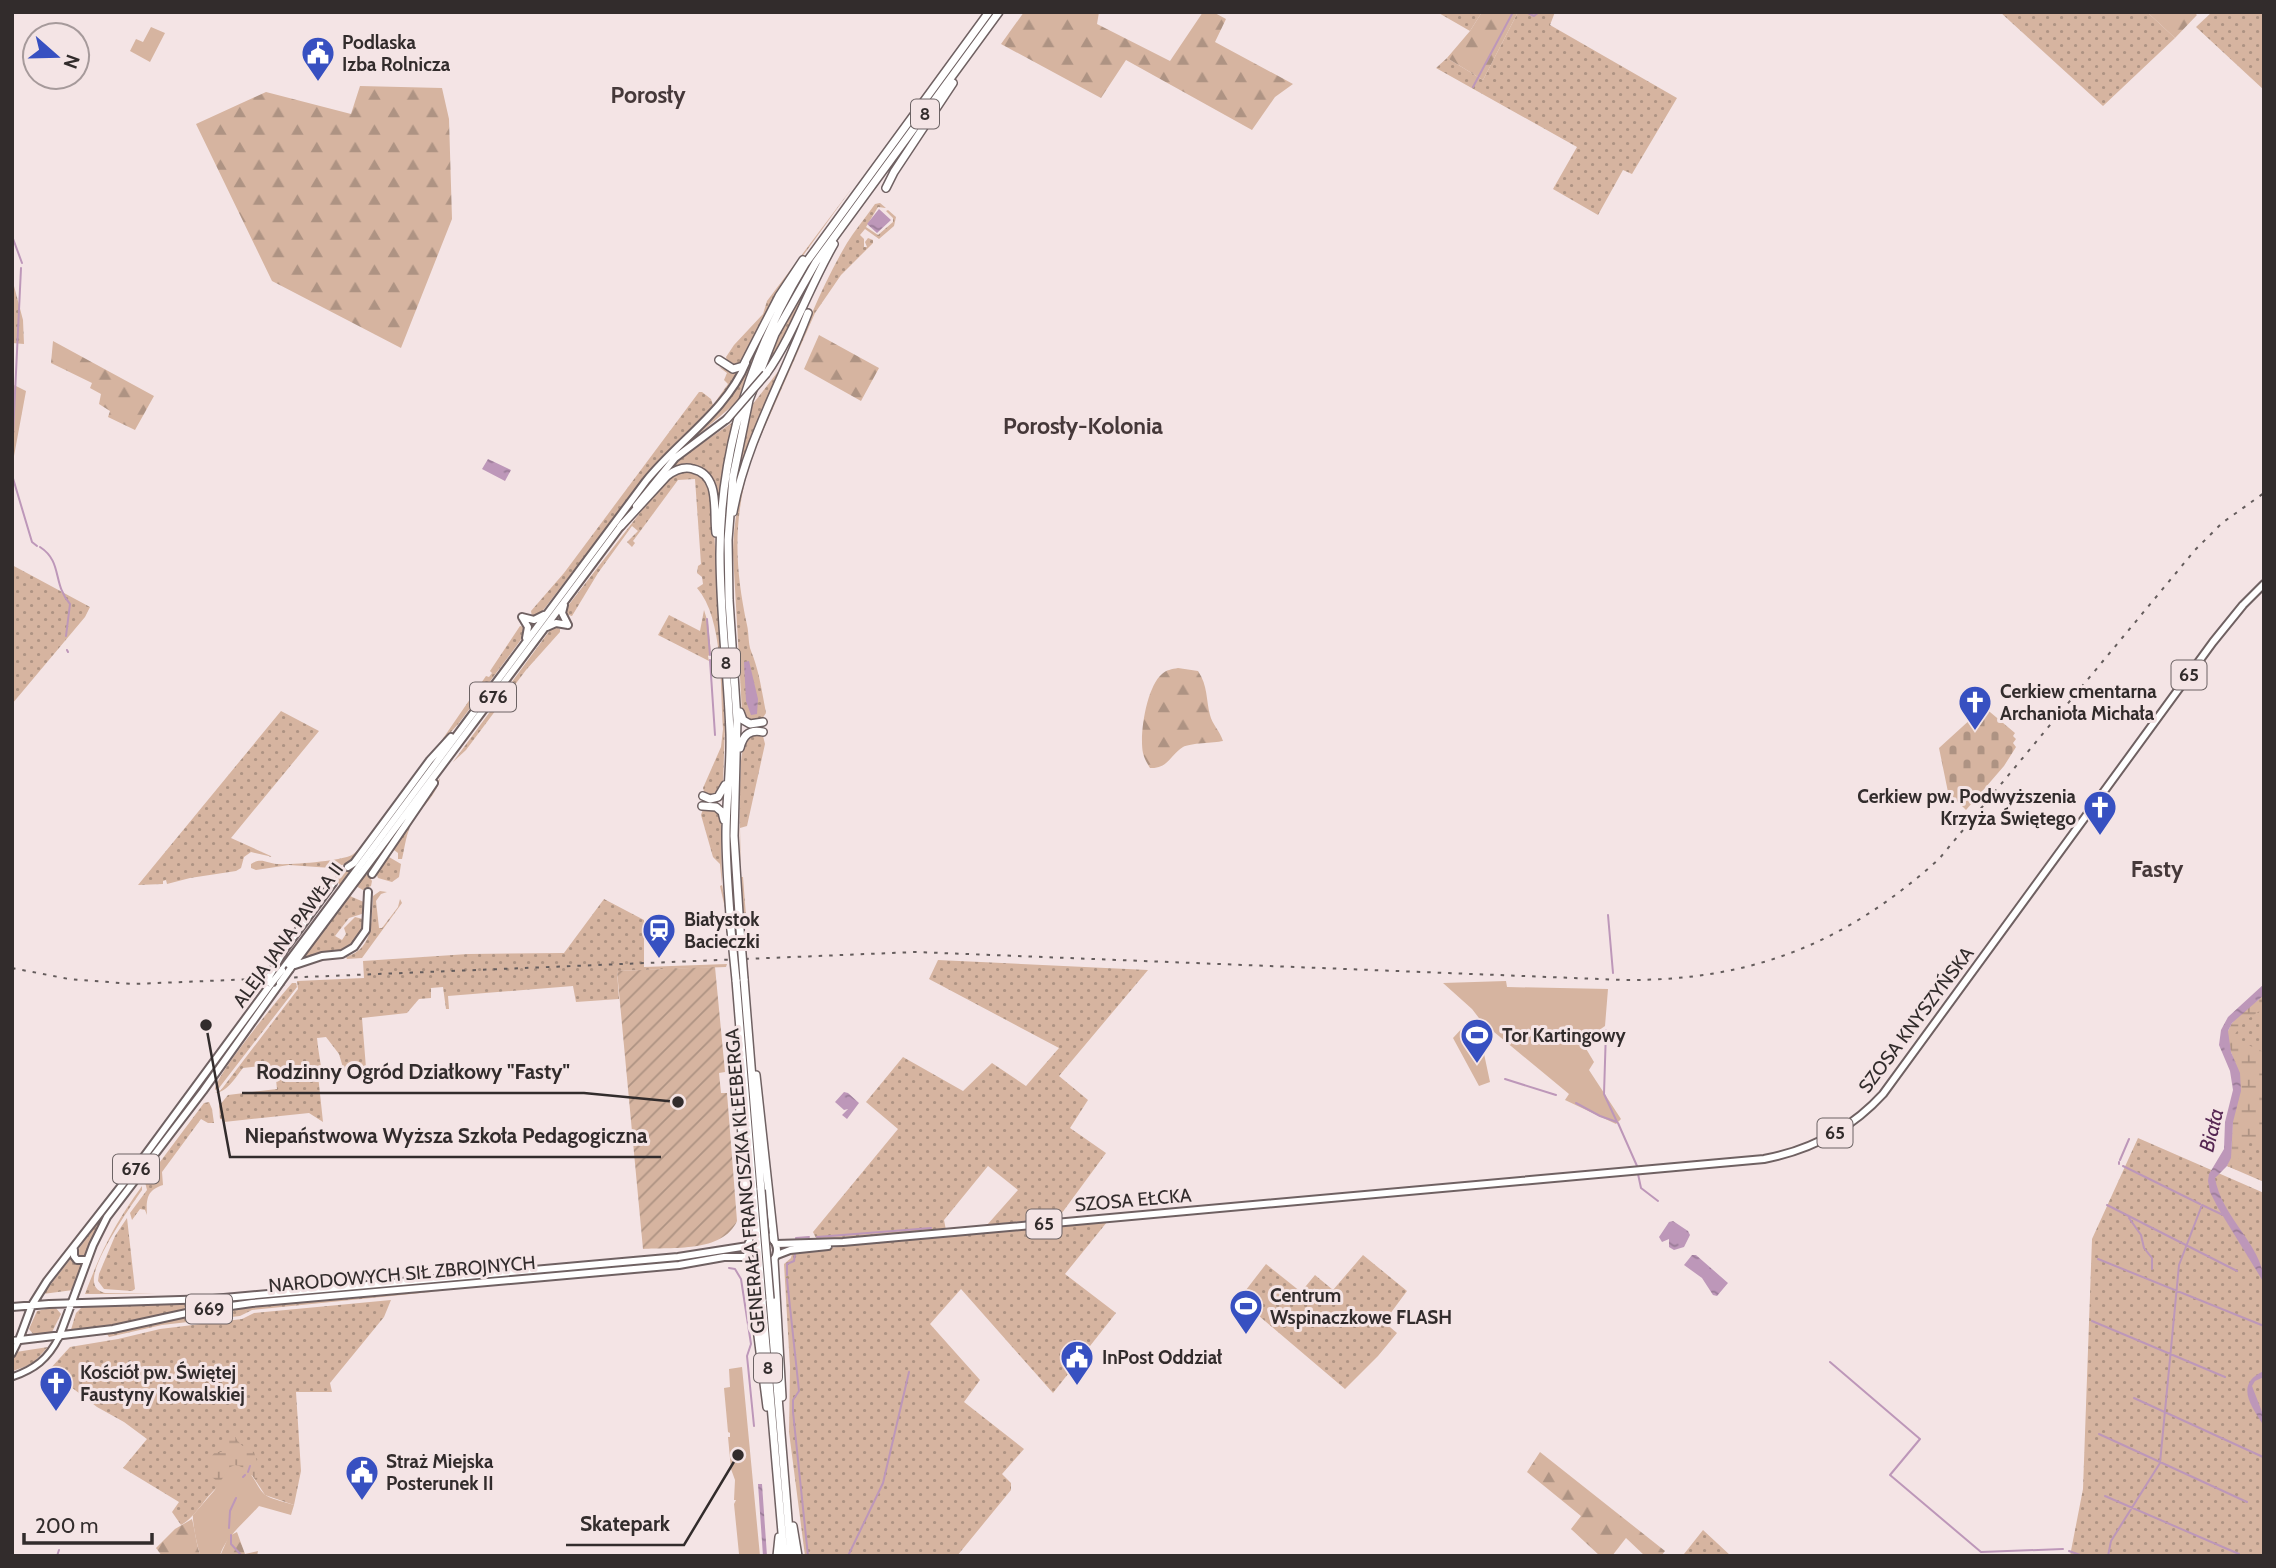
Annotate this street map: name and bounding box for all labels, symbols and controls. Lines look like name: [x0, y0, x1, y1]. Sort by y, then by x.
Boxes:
north arrow: [21, 21, 91, 91]
place label: Podlaska Izba Rolnicza: [342, 31, 451, 76]
public building icon: Podlaska Izba Rolnicza: [299, 34, 337, 83]
text: N: [58, 51, 85, 72]
district label: Porosły: [610, 81, 686, 109]
road number: 8: [911, 100, 939, 128]
district label: Porosły-Kolonia: [1003, 412, 1164, 440]
road number: 8: [712, 648, 740, 678]
road number: 65: [2172, 660, 2206, 690]
place label: Cerkiew cmentarna Archanioła Michała: [2000, 680, 2157, 725]
road number: 676: [470, 682, 516, 712]
church icon: Cerkiew cmentarna Archanioła Michała: [1956, 683, 1994, 732]
place label: Cerkiew pw. Podwyższenia Krzyża Świętego: [1857, 785, 2077, 830]
church icon: Cerkiew pw. Podwyższenia Krzyża Świętego: [2081, 788, 2119, 837]
district label: Fasty: [2131, 855, 2184, 883]
street label: ALEJA JANA PAWŁA II: [228, 858, 348, 1012]
place label: Białystok Bacieczki: [684, 908, 760, 953]
station icon: Białystok Bacieczki: [640, 911, 678, 960]
street label: SZOSA KNYSZYŃSKA: [1853, 942, 1979, 1098]
sports icon: Tor Kartingowy: [1458, 1016, 1496, 1065]
place label: Tor Kartingowy: [1502, 1024, 1627, 1047]
street label: GENERAŁA FRANCISZKA KLEEBERGA: [720, 1027, 770, 1335]
callout: Rodzinny Ogród Działkowy "Fasty": [242, 1051, 584, 1093]
text: Rodzinny Ogród Działkowy "Fasty": [256, 1059, 570, 1084]
water label: Biała: [2194, 1106, 2228, 1154]
callout: Niepaństwowa Wyższa Szkoła Pedagogiczna: [230, 1115, 661, 1157]
road number: 65: [1818, 1118, 1853, 1148]
text: Niepaństwowa Wyższa Szkoła Pedagogiczna: [245, 1123, 648, 1148]
road number: 676: [113, 1154, 159, 1184]
street label: SZOSA EŁCKA: [1074, 1183, 1193, 1217]
road number: 65: [1026, 1210, 1062, 1238]
street label: NARODOWYCH SIŁ ZBROJNYCH: [267, 1251, 537, 1297]
place label: Centrum Wspinaczkowe FLASH: [1270, 1284, 1452, 1329]
sports icon: Centrum Wspinaczkowe FLASH: [1227, 1287, 1265, 1336]
road number: 669: [186, 1294, 232, 1324]
public building icon: InPost Oddział: [1058, 1338, 1096, 1387]
place label: InPost Oddział: [1102, 1346, 1222, 1369]
road number: 8: [754, 1353, 782, 1382]
place label: Kościół pw. Świętej Faustyny Kowalskiej: [80, 1360, 245, 1406]
church icon: Kościół pw. Świętej Faustyny Kowalskiej: [37, 1364, 75, 1413]
place label: Straż Miejska Posterunek II: [386, 1450, 494, 1495]
public building icon: Straż Miejska Posterunek II: [343, 1453, 381, 1502]
scale bar: [24, 1502, 152, 1546]
callout: Skatepark: [566, 1503, 684, 1545]
text: Skatepark: [580, 1511, 671, 1536]
text: 200 m: [35, 1513, 98, 1538]

